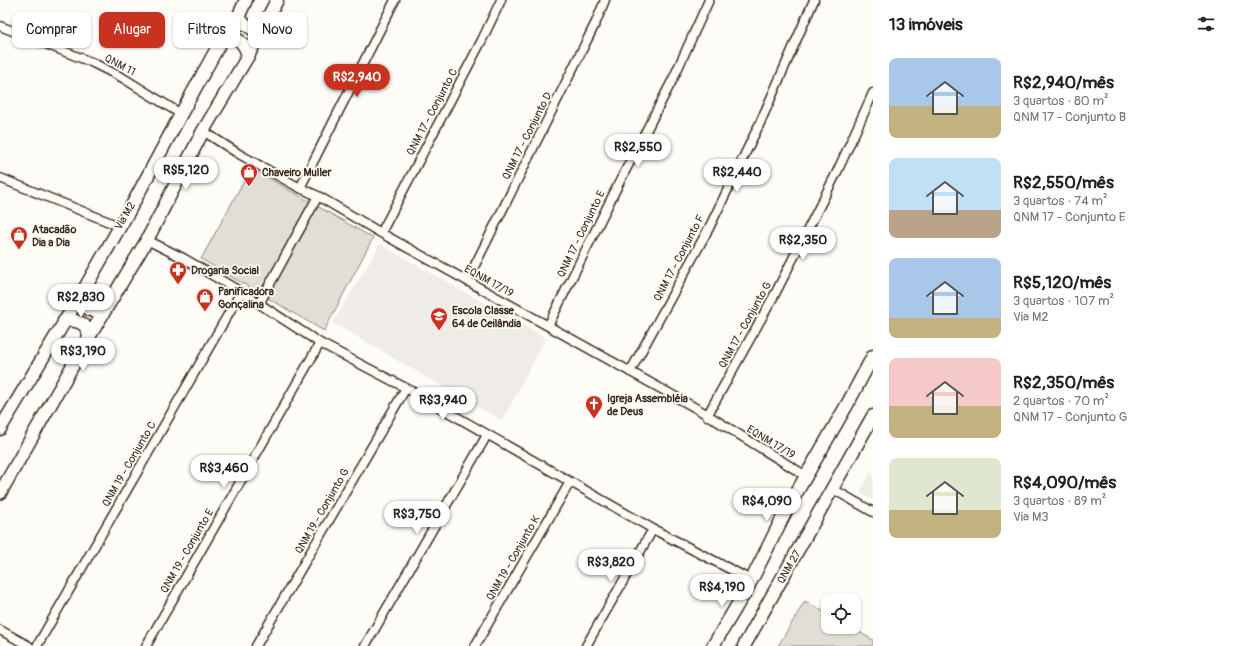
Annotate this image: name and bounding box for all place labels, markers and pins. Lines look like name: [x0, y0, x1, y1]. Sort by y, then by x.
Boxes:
pin: R$2,940: [320, 64, 394, 98]
pin: R$2,550: [601, 134, 675, 168]
pin: R$5,120: [149, 157, 223, 191]
pin: R$2,440: [700, 159, 774, 193]
shop icon: Chaveiro Muller: [239, 162, 259, 187]
place label: Chaveiro Muller: [262, 166, 333, 179]
place label: Atacadão Dia a Dia: [32, 223, 76, 249]
shop icon: Atacadão Dia a Dia: [9, 225, 29, 250]
pin: R$2,350: [766, 227, 840, 261]
pharmacy icon: Drogaria Social: [168, 260, 188, 285]
place label: Drogaria Social: [191, 264, 260, 277]
pin: R$2,830: [44, 284, 118, 318]
place label: Panificadora Gonçalina: [218, 285, 274, 311]
shop icon: Panificadora Gonçalina: [195, 287, 215, 312]
place label: Escola Classe 64 de Ceilândia: [452, 304, 521, 330]
school or university icon: Escola Classe 64 de Ceilândia: [429, 306, 449, 331]
pin: R$3,190: [46, 338, 120, 372]
pin: R$3,940: [406, 387, 480, 421]
place label: Igreja Assembléia de Deus: [607, 392, 688, 418]
church icon: Igreja Assembléia de Deus: [584, 394, 604, 419]
pin: R$3,460: [187, 455, 261, 489]
pin: R$4,090: [730, 488, 804, 522]
pin: R$3,750: [380, 501, 454, 535]
pin: R$3,820: [574, 549, 648, 583]
pin: R$4,190: [685, 574, 759, 608]

